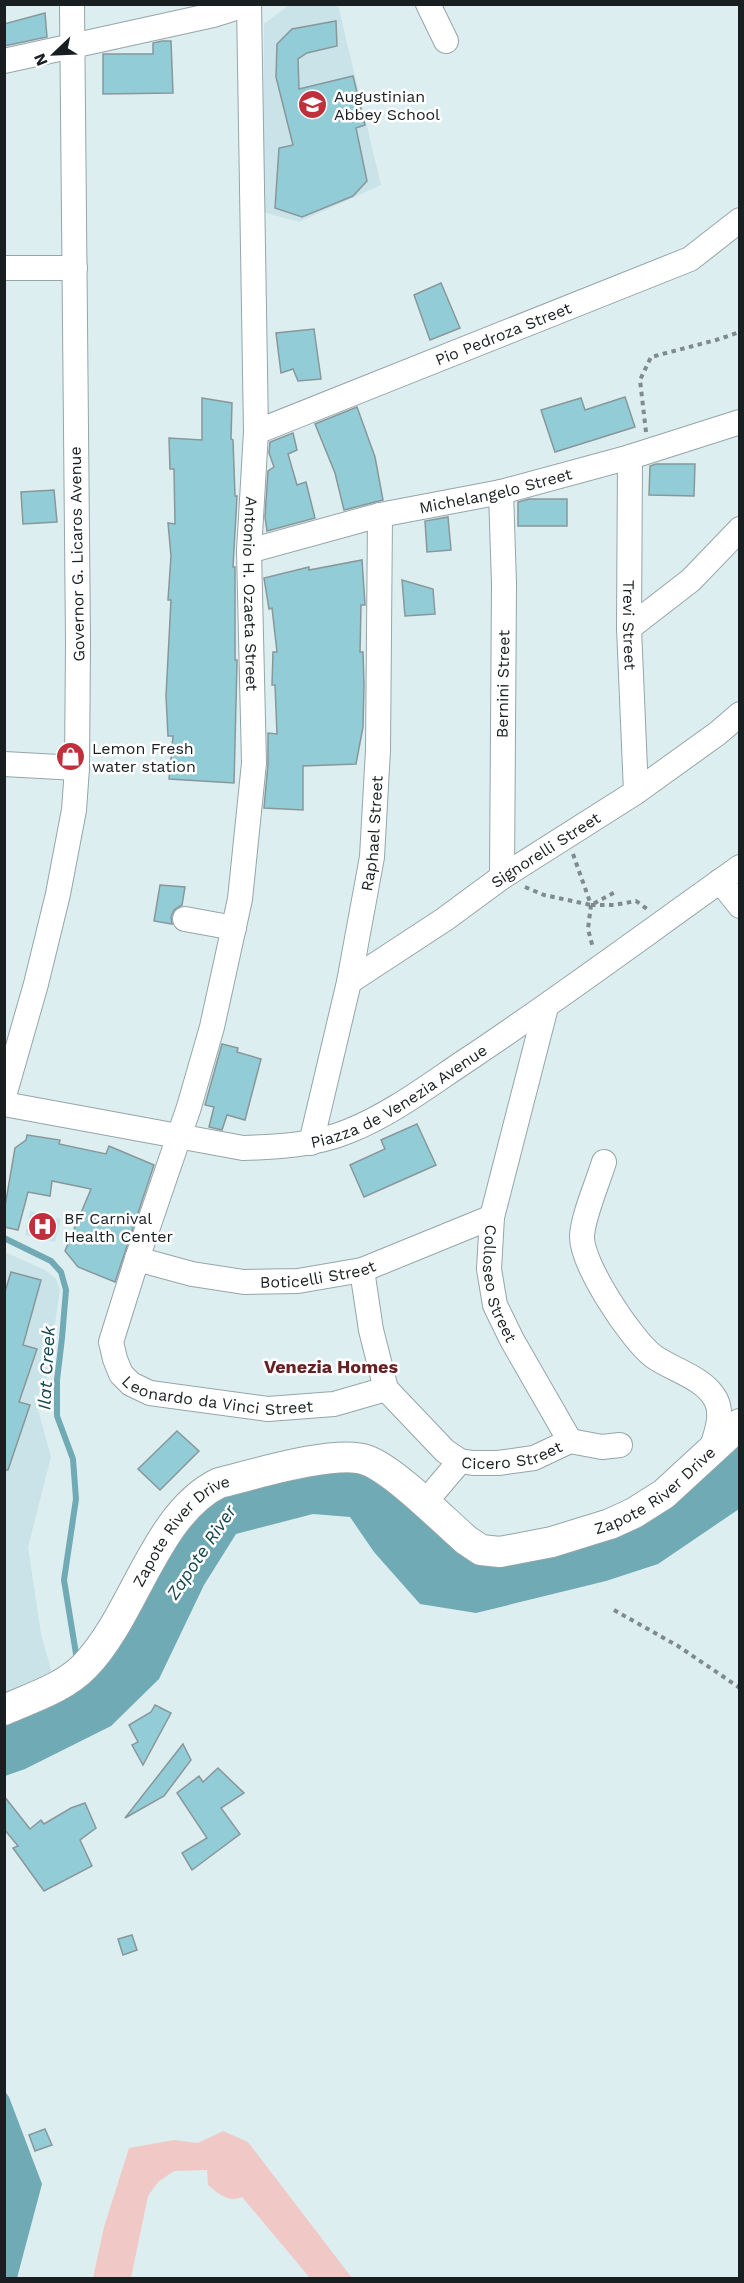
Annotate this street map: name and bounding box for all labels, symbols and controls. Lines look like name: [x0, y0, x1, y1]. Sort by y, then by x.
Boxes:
north arrow: [24, 24, 84, 84]
text: N: [30, 50, 52, 69]
place label: Augustinian Abbey School: [334, 87, 440, 124]
school or university icon: Augustinian Abbey School: [297, 89, 329, 121]
street label: Pio Pedroza Street: [432, 298, 574, 369]
street label: Governor G. Licaros Avenue: [66, 446, 88, 662]
street label: Michelangelo Street: [418, 464, 574, 517]
street label: Antonio H. Ozaeta Street: [239, 496, 262, 692]
street label: Trevi Street: [619, 580, 640, 671]
street label: Bernini Street: [493, 629, 513, 738]
place label: Lemon Fresh water station: [92, 739, 196, 776]
shop icon: Lemon Fresh water station: [55, 741, 87, 773]
street label: Raphael Street: [356, 775, 386, 893]
street label: Signorelli Street: [487, 808, 604, 891]
street label: Piazza de Venezia Avenue: [309, 1040, 490, 1151]
place label: BF Carnival Health Center: [64, 1209, 173, 1246]
hospital icon: BF Carnival Health Center: [27, 1211, 59, 1243]
street label: Colloseo Street: [479, 1224, 521, 1345]
street label: Boticelli Street: [260, 1256, 379, 1291]
water label: Ilat Creek: [33, 1324, 59, 1410]
district label: Venezia Homes: [264, 1356, 399, 1377]
street label: Leonardo da Vinci Street: [118, 1371, 314, 1419]
street label: Cicero Street: [460, 1437, 565, 1473]
street label: Zapote River Drive: [592, 1442, 719, 1538]
street label: Zapote River Drive: [129, 1476, 241, 1594]
water label: Zapote River: [162, 1501, 240, 1603]

